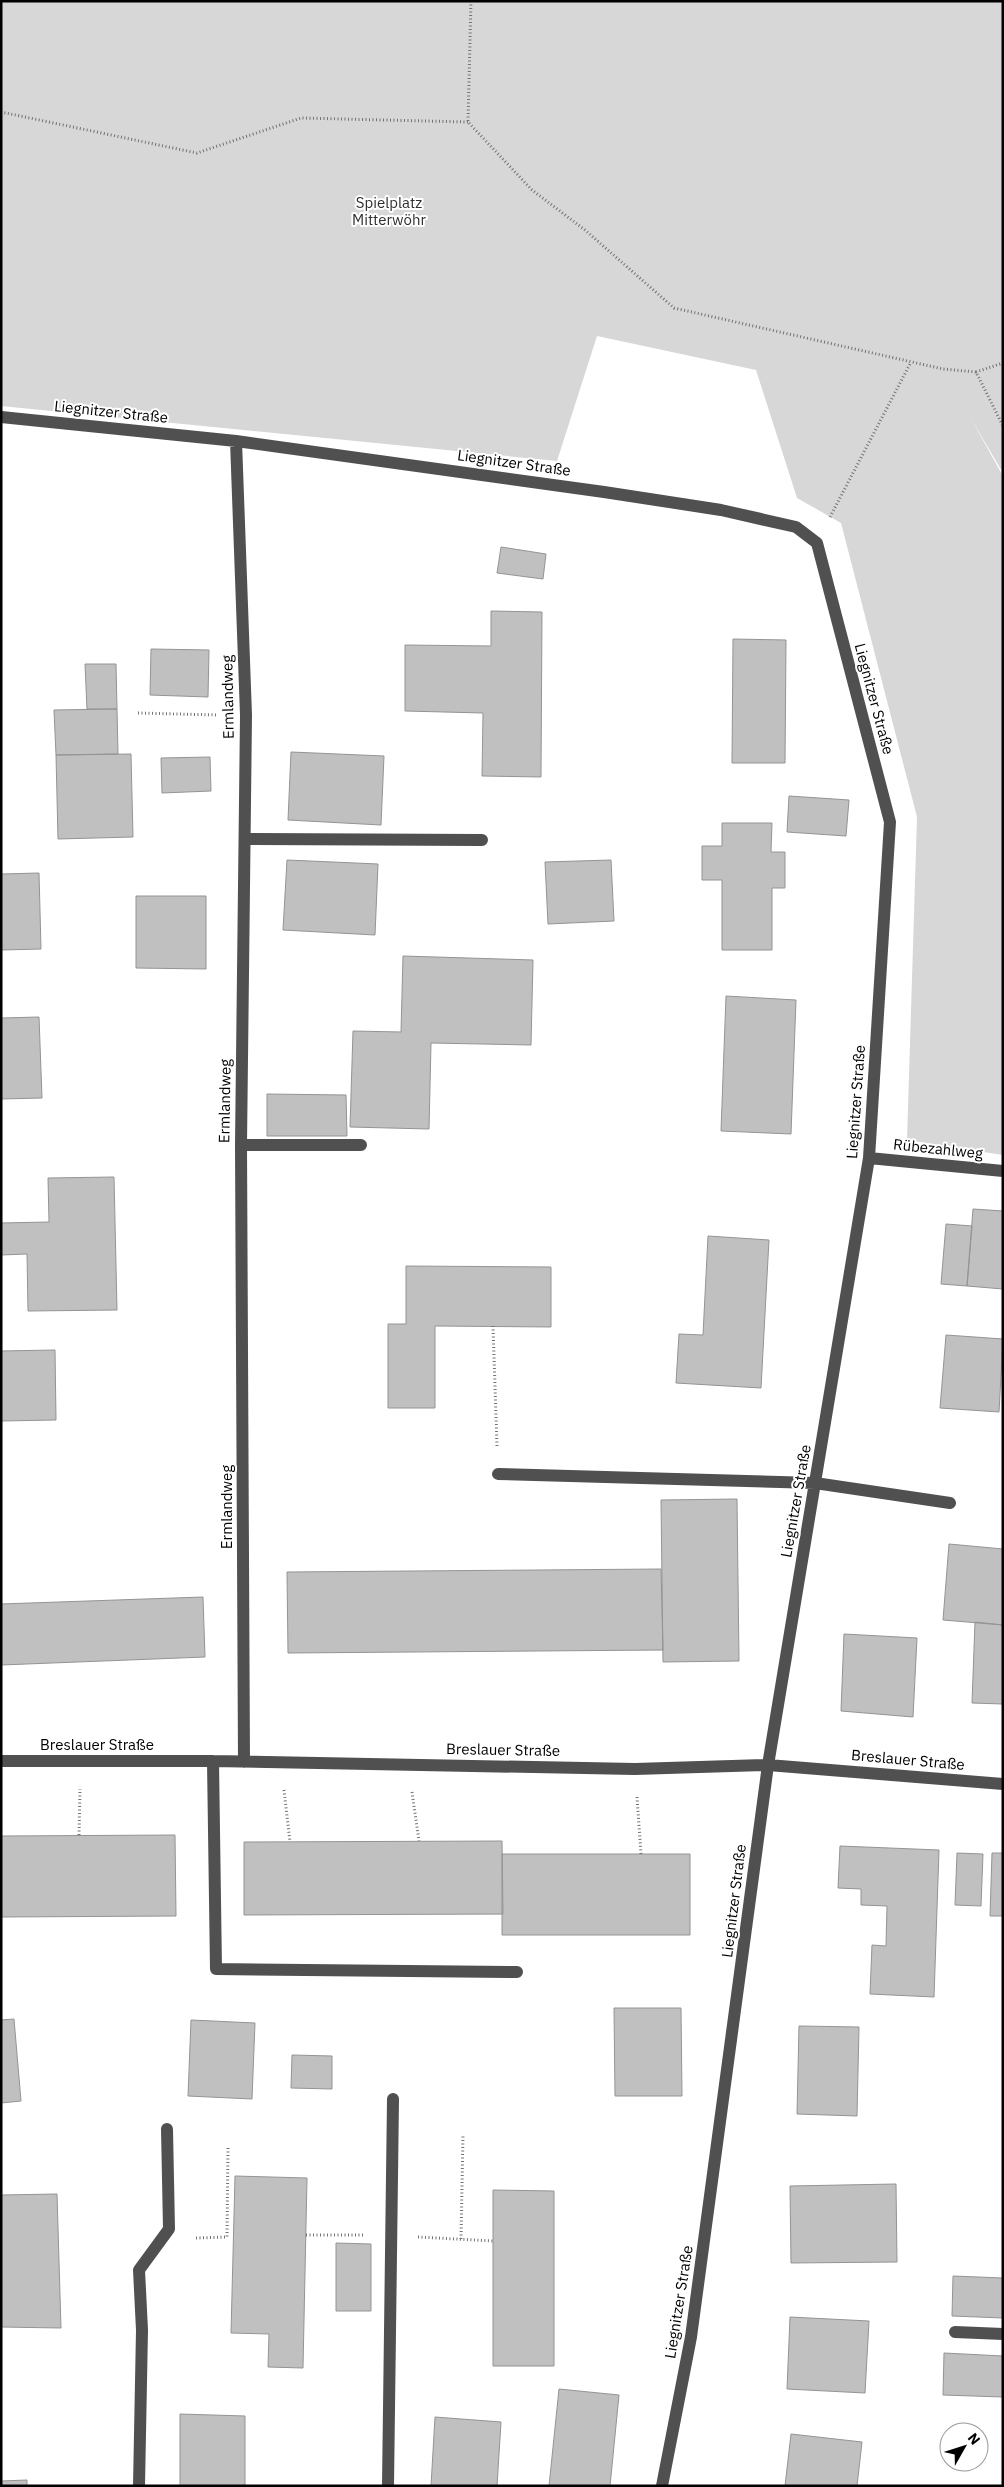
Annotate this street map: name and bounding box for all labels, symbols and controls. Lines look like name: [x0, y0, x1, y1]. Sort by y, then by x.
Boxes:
park label: Spielplatz Mitterwöhr: [352, 193, 426, 229]
street label: Liegnitzer Straße: [53, 396, 169, 427]
street label: Liegnitzer Straße: [456, 445, 572, 480]
street label: Liegnitzer Straße: [851, 641, 898, 757]
street label: Ermlandweg: [217, 655, 238, 739]
street label: Liegnitzer Straße: [842, 1044, 869, 1160]
street label: Ermlandweg: [214, 1059, 235, 1143]
street label: Rübezahlweg: [892, 1134, 984, 1163]
street label: Liegnitzer Straße: [776, 1443, 815, 1559]
street label: Ermlandweg: [217, 1465, 236, 1549]
street label: Breslauer Straße: [40, 1735, 154, 1754]
street label: Breslauer Straße: [446, 1739, 560, 1760]
street label: Breslauer Straße: [850, 1745, 966, 1774]
street label: Liegnitzer Straße: [717, 1843, 750, 1959]
street label: Liegnitzer Straße: [660, 2244, 697, 2360]
north arrow: [939, 2422, 989, 2472]
text: N: [964, 2429, 984, 2448]

